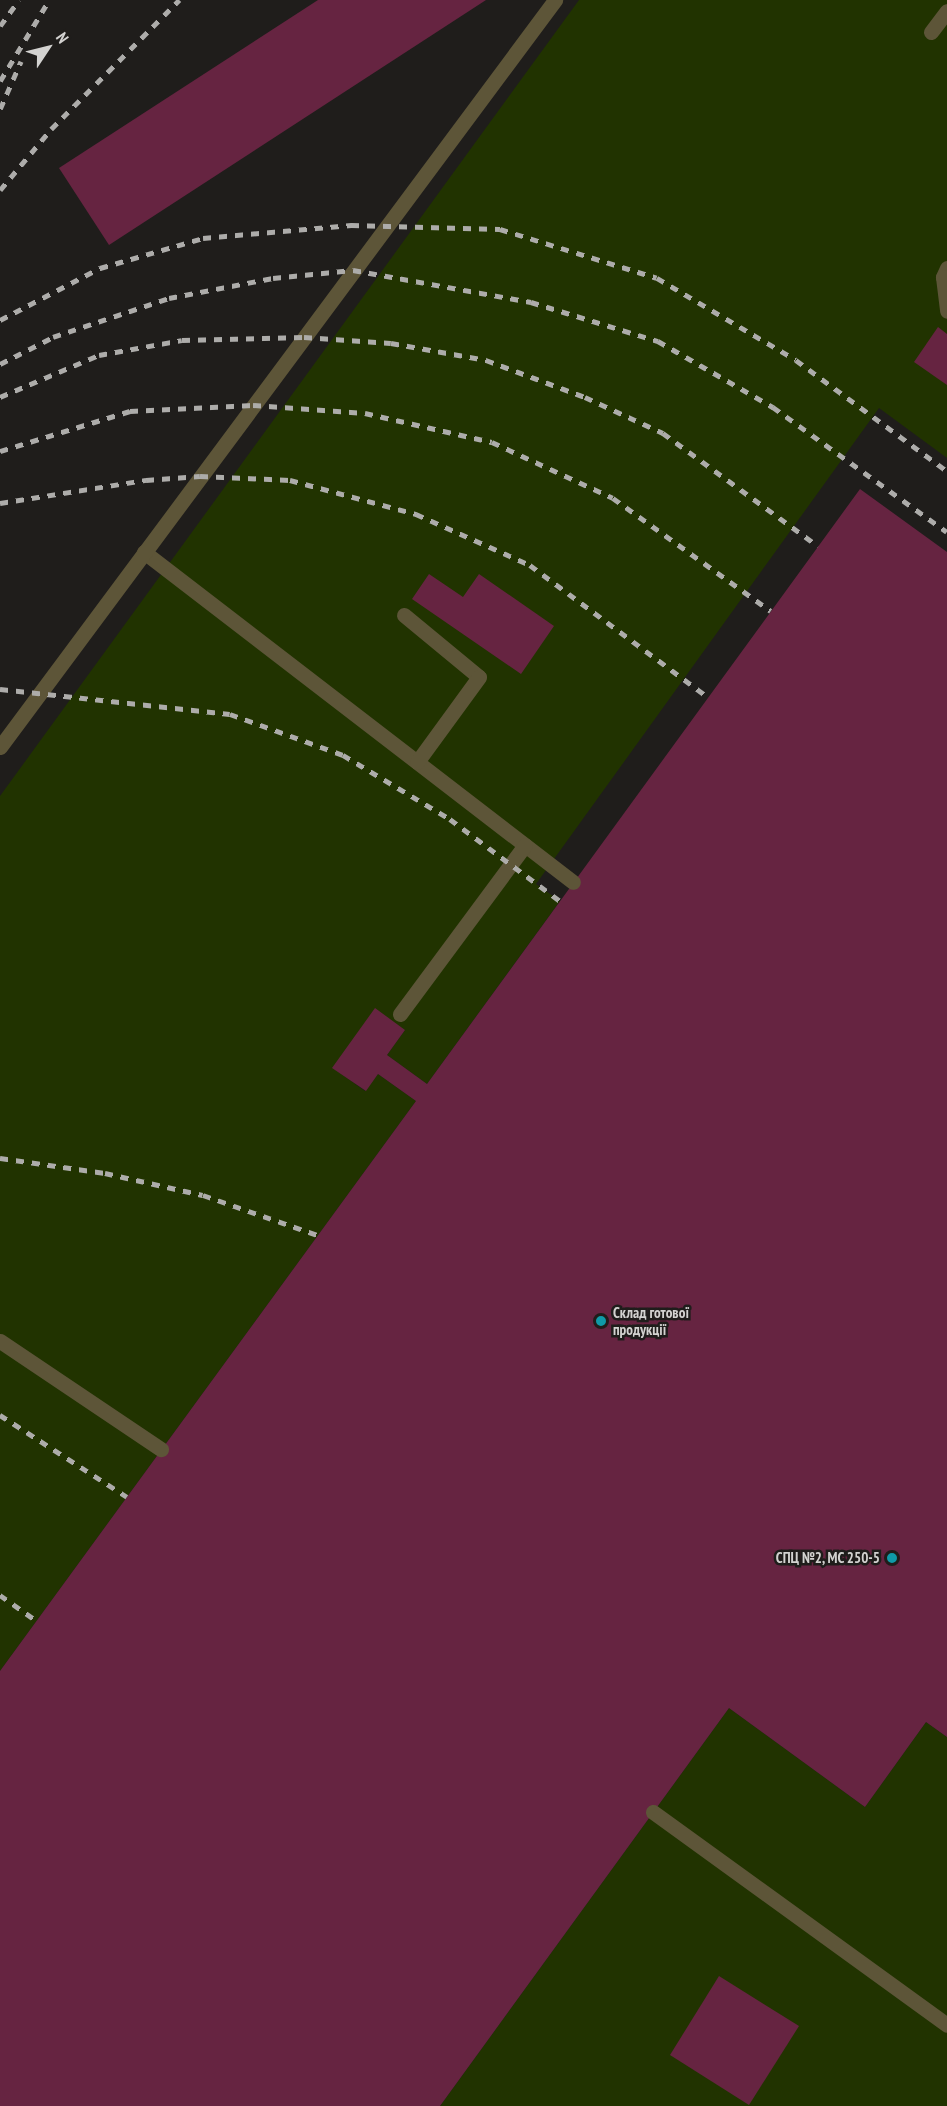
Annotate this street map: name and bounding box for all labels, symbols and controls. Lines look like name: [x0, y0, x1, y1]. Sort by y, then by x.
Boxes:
north arrow: [18, 18, 78, 78]
text: N: [52, 28, 73, 47]
place label: Склад готової продукції: [613, 1303, 689, 1338]
marker: Склад готової продукції: [594, 1314, 608, 1328]
place label: СПЦ №2, МС 250-5: [774, 1549, 880, 1567]
marker: СПЦ №2, МС 250-5: [885, 1551, 899, 1565]

